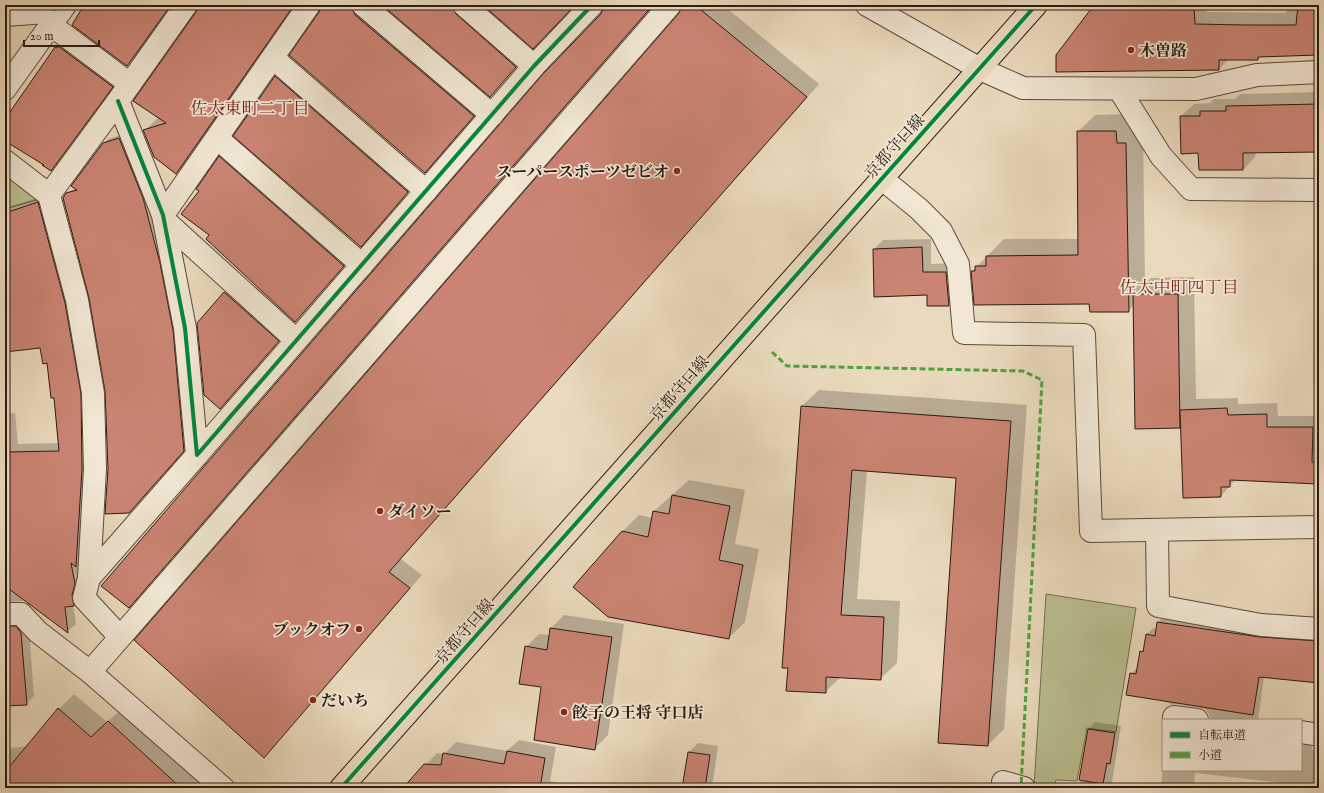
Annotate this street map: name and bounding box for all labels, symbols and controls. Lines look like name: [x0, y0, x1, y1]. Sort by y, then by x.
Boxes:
scale bar: [24, 22, 99, 48]
text: 20 m: [30, 29, 53, 44]
place label: 木曽路: [1139, 42, 1187, 62]
marker: 木曽路: [1126, 45, 1136, 55]
district label: 佐太東町二丁目: [191, 99, 310, 120]
street label: 京都守口線: [861, 111, 930, 184]
place label: スーパースポーツゼビオ: [496, 163, 669, 183]
marker: スーパースポーツゼビオ: [672, 166, 682, 176]
district label: 佐太中町四丁目: [1120, 278, 1239, 299]
street label: 京都守口線: [647, 353, 714, 426]
place label: ダイソー: [388, 503, 452, 523]
marker: ダイソー: [375, 506, 385, 516]
street label: 京都守口線: [432, 596, 499, 669]
place label: ブックオフ: [273, 621, 351, 641]
marker: ブックオフ: [354, 624, 364, 634]
place label: だいち: [321, 692, 369, 712]
marker: だいち: [308, 695, 318, 705]
place label: 餃子の王将 守口店: [572, 704, 704, 724]
marker: 餃子の王将 守口店: [559, 707, 569, 717]
legend: [1162, 719, 1302, 771]
text: 自転車道: [1198, 728, 1246, 743]
text: 小道: [1198, 748, 1222, 763]

